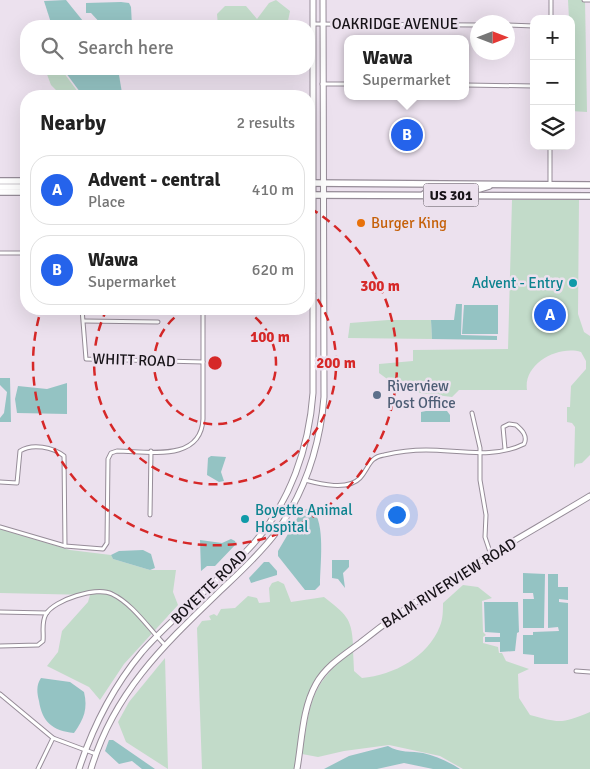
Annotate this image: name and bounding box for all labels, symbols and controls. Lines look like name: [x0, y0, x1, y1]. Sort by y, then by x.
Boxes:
street label: OAKRIDGE AVENUE: [332, 15, 458, 33]
north arrow: [470, 15, 515, 60]
map controls: [530, 15, 575, 150]
button: +: [530, 15, 575, 60]
search box: [20, 20, 315, 75]
icon: search: [38, 34, 66, 62]
popup: [344, 35, 469, 100]
text: Search here: [78, 36, 174, 60]
text: Wawa: [362, 46, 413, 70]
button: −: [530, 60, 575, 105]
text: Supermarket: [362, 70, 451, 90]
button: layers: [530, 105, 575, 150]
text: Nearby: [40, 110, 106, 136]
text: 2 results: [236, 113, 295, 133]
pin: B: [391, 116, 423, 154]
text: Advent - central: [88, 168, 220, 192]
text: A: [52, 180, 62, 200]
text: 410 m: [252, 180, 294, 200]
road number: US 301: [424, 184, 478, 206]
text: Place: [88, 192, 125, 212]
place label: Burger King: [371, 214, 447, 232]
marker: Burger King: [355, 217, 367, 229]
text: Wawa: [88, 248, 138, 272]
text: B: [52, 260, 62, 280]
text: 620 m: [252, 260, 294, 280]
text: Supermarket: [88, 272, 176, 292]
place label: Advent - Entry: [472, 274, 563, 292]
text: 300 m: [360, 277, 400, 295]
marker: Advent - Entry: [567, 277, 579, 289]
pin: A: [534, 296, 566, 334]
text: 100 m: [250, 328, 290, 346]
street label: WHITT ROAD: [92, 350, 176, 370]
centre of rings: [206, 354, 224, 372]
text: 200 m: [316, 354, 356, 372]
place label: Riverview Post Office: [387, 377, 456, 412]
marker: Riverview Post Office: [371, 389, 383, 401]
place label: Boyette Animal Hospital: [255, 501, 353, 536]
your location: [384, 502, 410, 528]
marker: Boyette Animal Hospital: [239, 513, 251, 525]
street label: BALM RIVERVIEW ROAD: [378, 534, 520, 632]
street label: BOYETTE ROAD: [167, 546, 251, 628]

